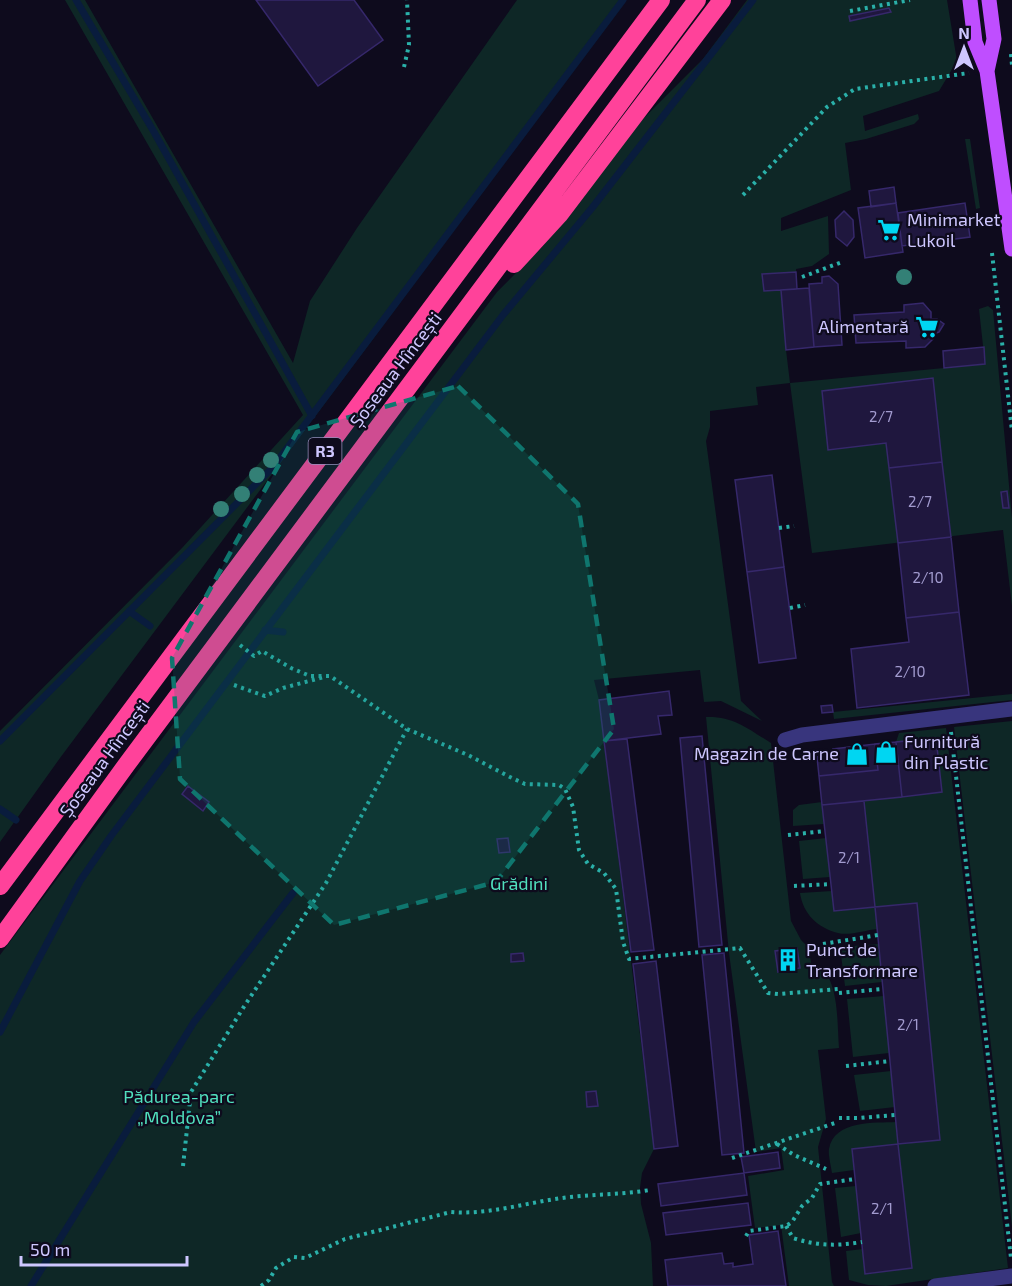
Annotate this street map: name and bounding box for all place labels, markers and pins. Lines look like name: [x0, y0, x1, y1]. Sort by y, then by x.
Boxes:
place label: Minimarket Lukoil: [907, 208, 1001, 251]
supermarket icon: Minimarket Lukoil: [876, 217, 902, 243]
supermarket icon: Alimentară: [914, 314, 940, 340]
place label: Alimentară: [818, 315, 909, 337]
place label: Furnitură din Plastic: [904, 730, 989, 773]
shop icon: Furnitură din Plastic: [873, 739, 899, 765]
shop icon: Magazin de Carne: [844, 741, 870, 767]
place label: Magazin de Carne: [694, 742, 839, 764]
place label: Punct de Transformare: [806, 938, 918, 981]
building icon: Punct de Transformare: [775, 947, 801, 973]

